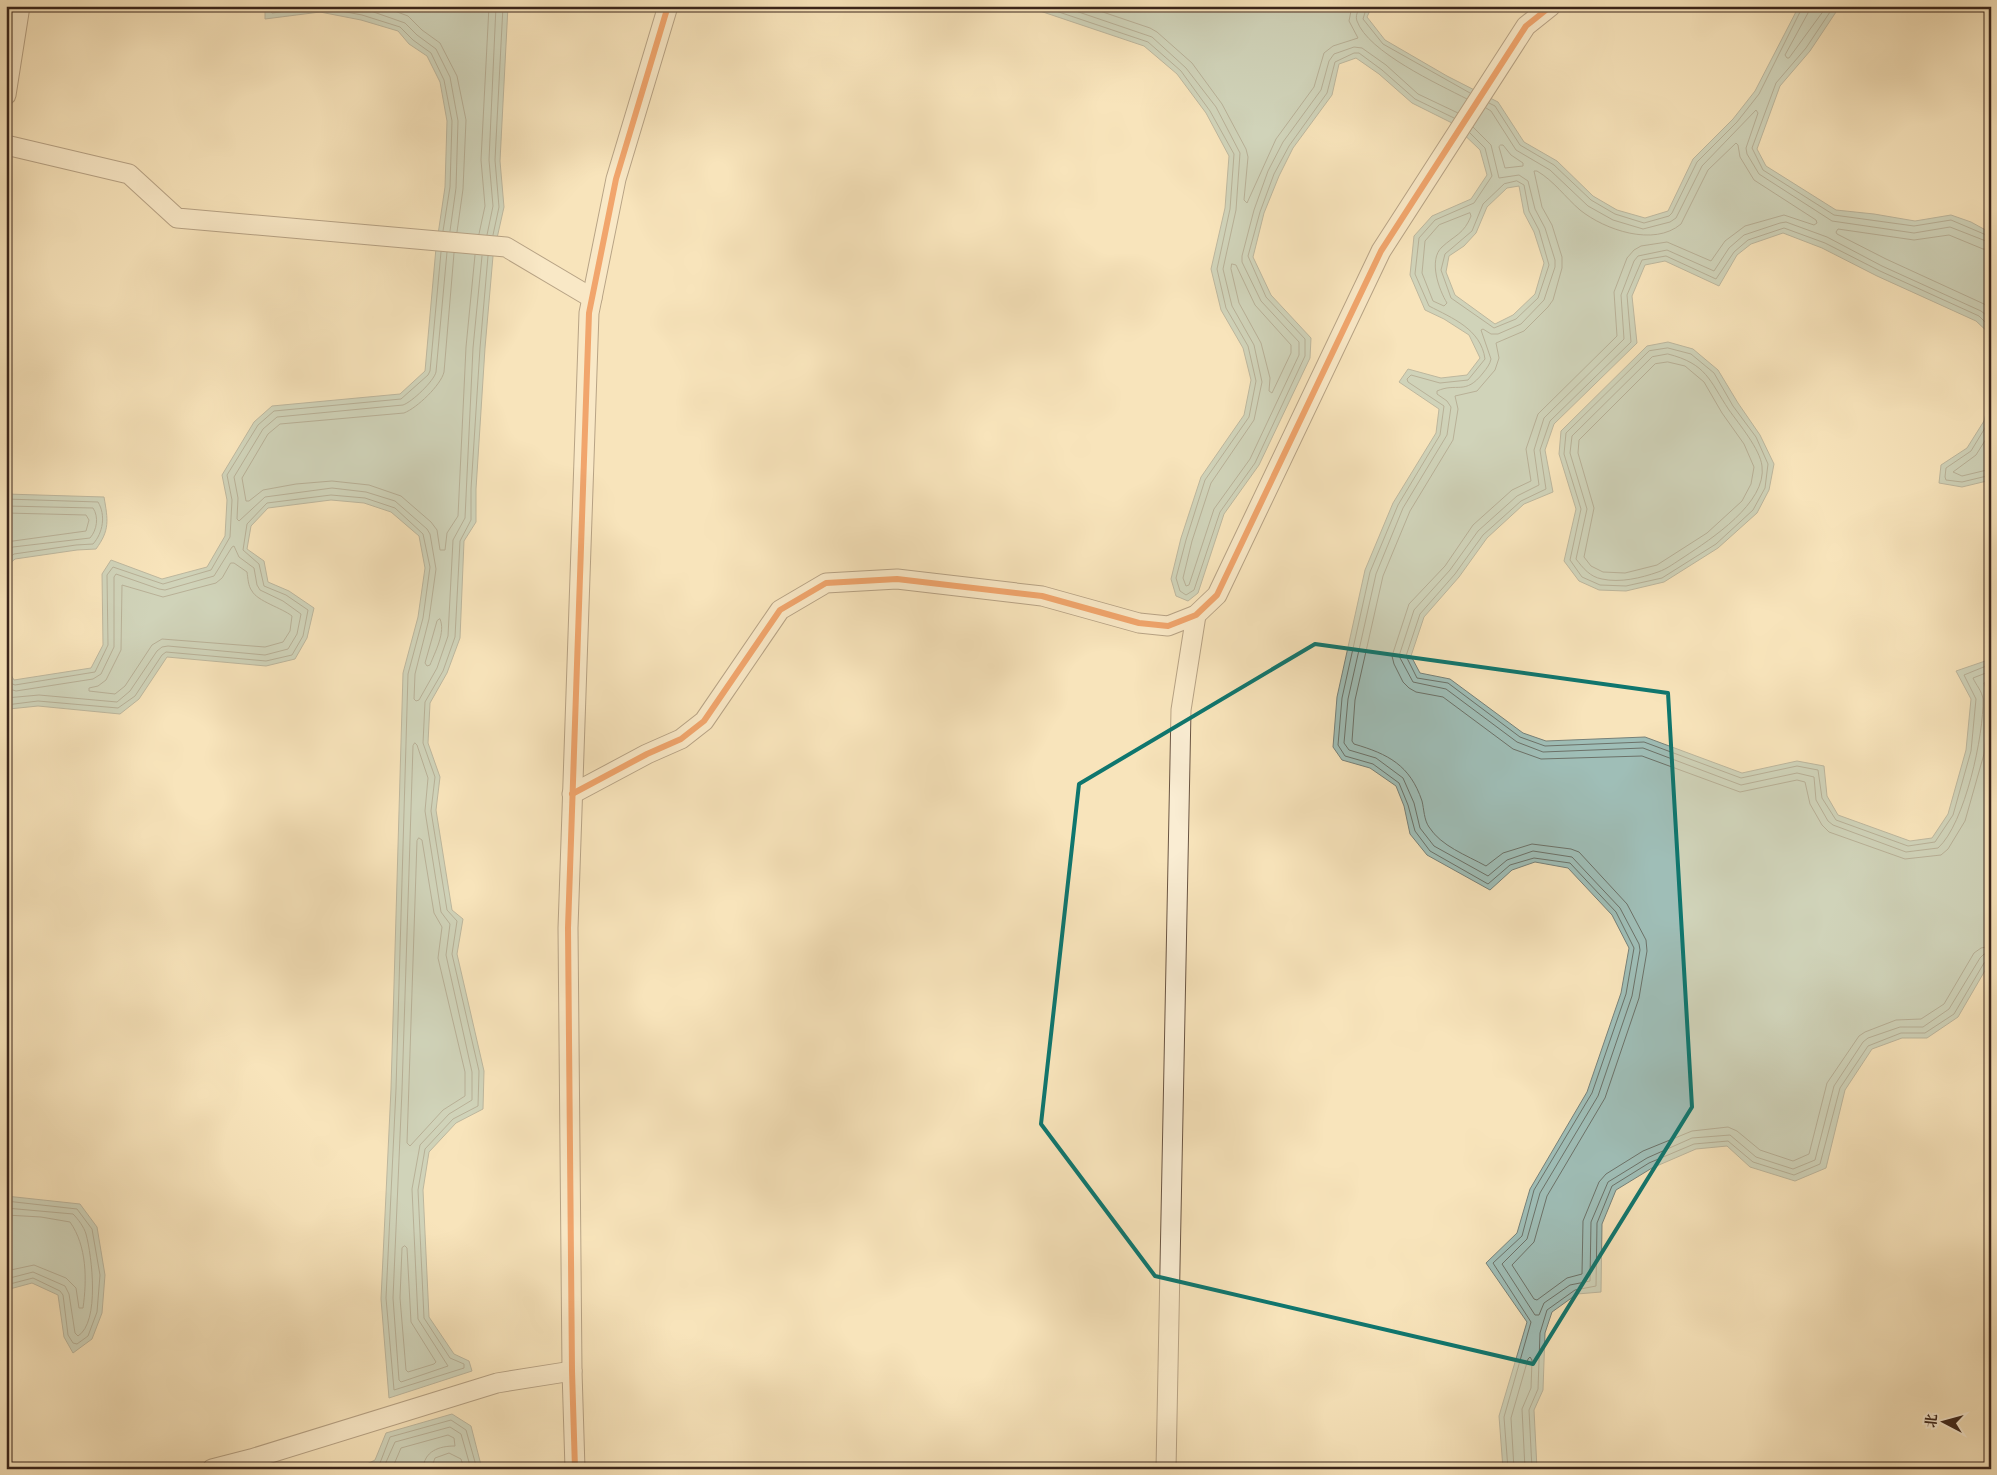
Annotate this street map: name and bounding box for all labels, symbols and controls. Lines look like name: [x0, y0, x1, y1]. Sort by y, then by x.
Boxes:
north arrow: [1920, 1398, 1970, 1448]
text: 北: [1922, 1413, 1944, 1429]

